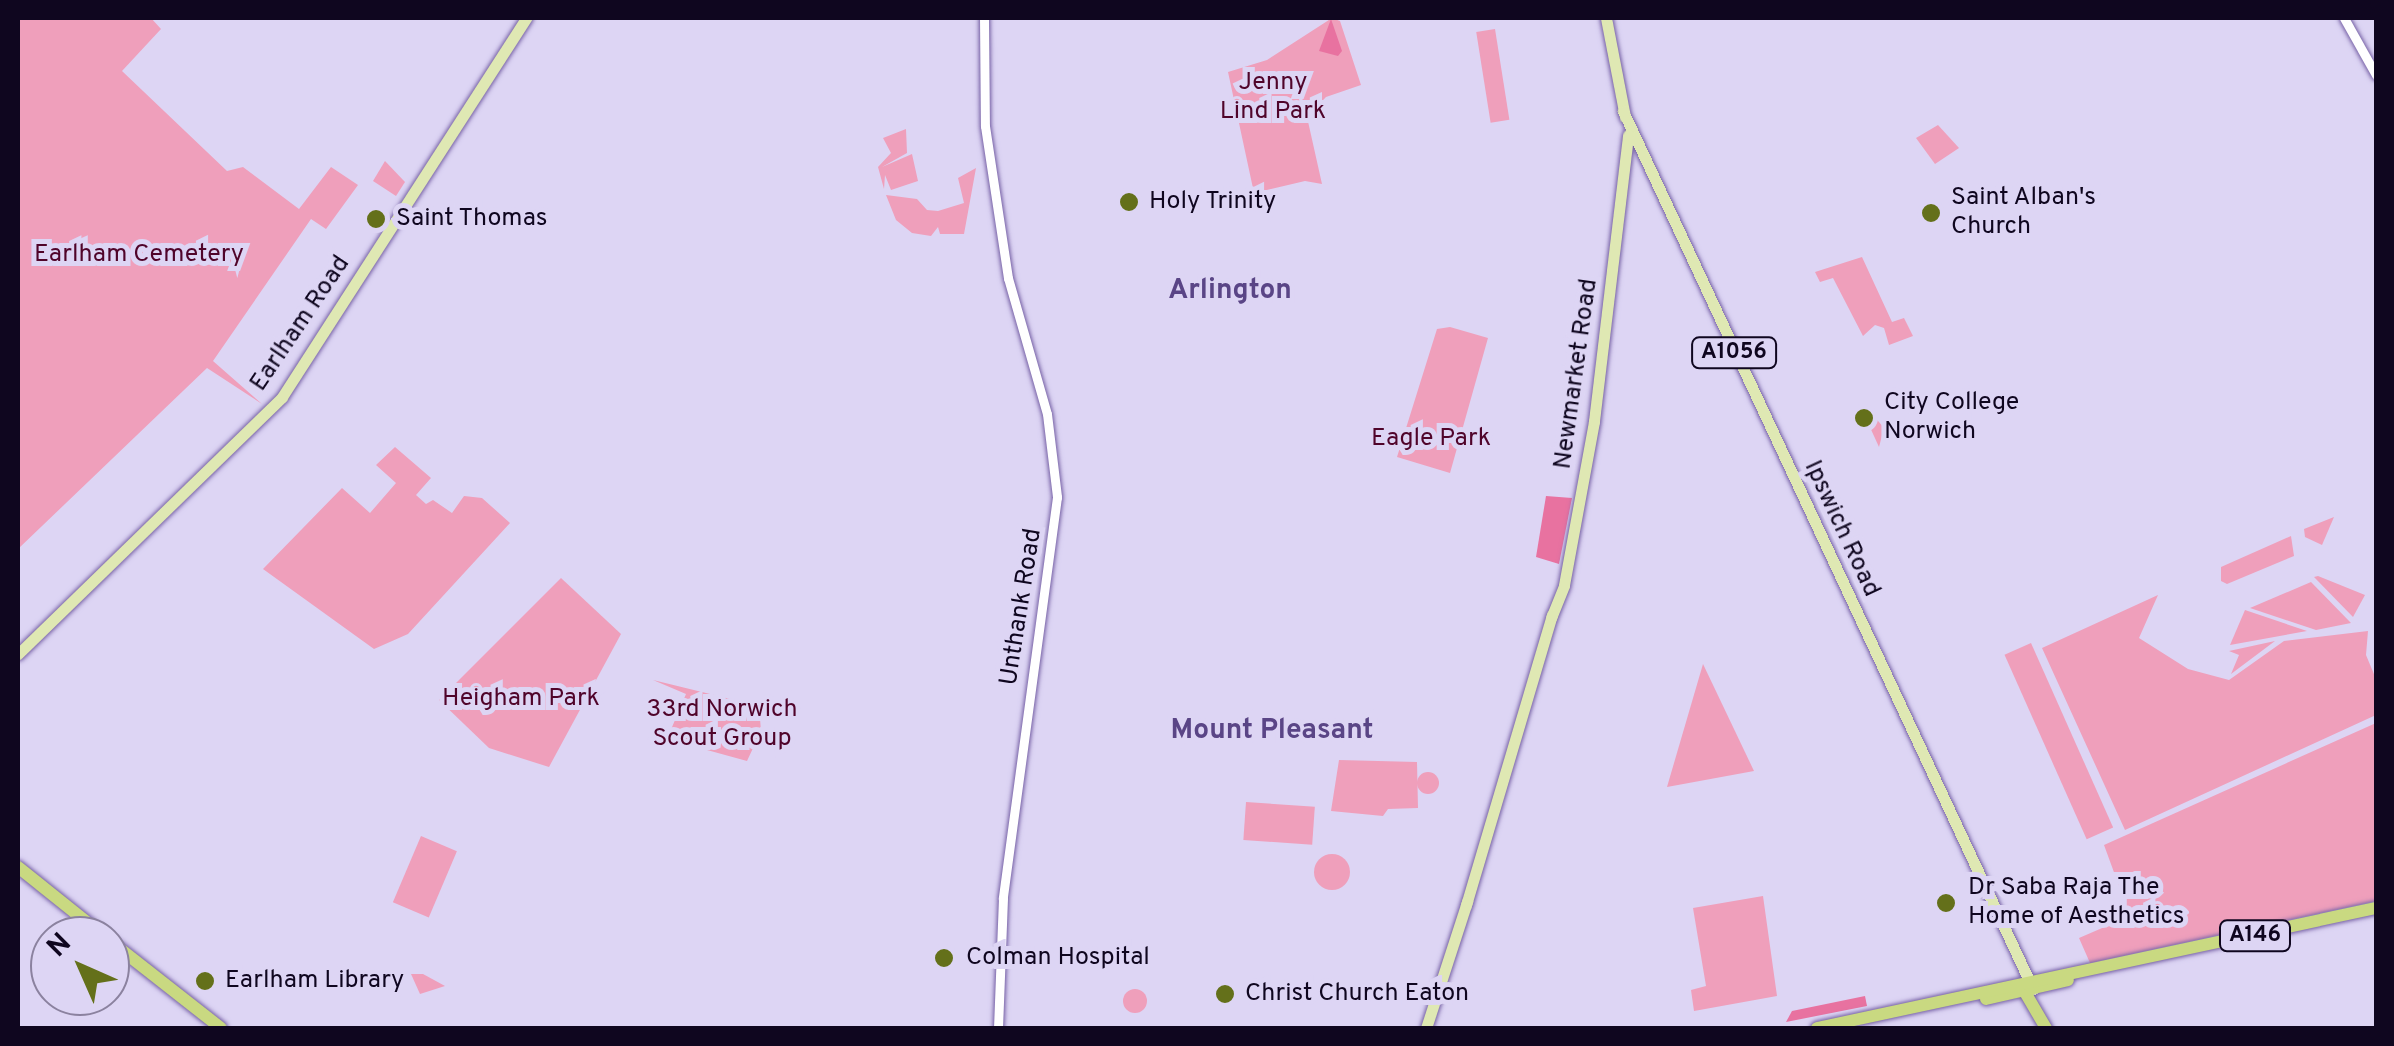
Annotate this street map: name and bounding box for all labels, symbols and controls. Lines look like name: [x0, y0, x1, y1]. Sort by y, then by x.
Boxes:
park label: Jenny Lind Park: [1220, 69, 1326, 128]
place label: Saint Alban's Church: [1951, 184, 2097, 243]
place label: Holy Trinity: [1149, 187, 1277, 217]
marker: Holy Trinity: [1118, 191, 1140, 213]
marker: Saint Alban's Church: [1920, 202, 1942, 224]
place label: Saint Thomas: [396, 204, 549, 234]
marker: Saint Thomas: [365, 208, 387, 230]
park label: Earlham Cemetery: [34, 240, 244, 270]
street label: Earlham Road: [245, 251, 357, 397]
district label: Arlington: [1168, 274, 1292, 308]
street label: Newmarket Road: [1549, 277, 1605, 471]
road number: A1056: [1689, 336, 1779, 370]
place label: City College Norwich: [1884, 389, 2019, 448]
marker: City College Norwich: [1853, 407, 1875, 429]
park label: Eagle Park: [1371, 424, 1491, 454]
street label: Ipswich Road: [1796, 456, 1886, 602]
street label: Unthank Road: [995, 526, 1049, 688]
park label: Heigham Park: [442, 684, 600, 714]
park label: 33rd Norwich Scout Group: [646, 696, 798, 755]
district label: Mount Pleasant: [1171, 714, 1373, 748]
place label: Dr Saba Raja The Home of Aesthetics: [1968, 874, 2185, 933]
marker: Dr Saba Raja The Home of Aesthetics: [1933, 890, 1959, 916]
north arrow: [30, 916, 130, 1016]
road number: A146: [2218, 919, 2292, 953]
text: N: [40, 926, 80, 966]
place label: Colman Hospital: [966, 943, 1150, 973]
marker: Colman Hospital: [931, 945, 957, 971]
place label: Earlham Library: [225, 966, 404, 996]
marker: Earlham Library: [194, 970, 216, 992]
place label: Christ Church Eaton: [1245, 979, 1469, 1009]
marker: Christ Church Eaton: [1214, 983, 1236, 1005]

